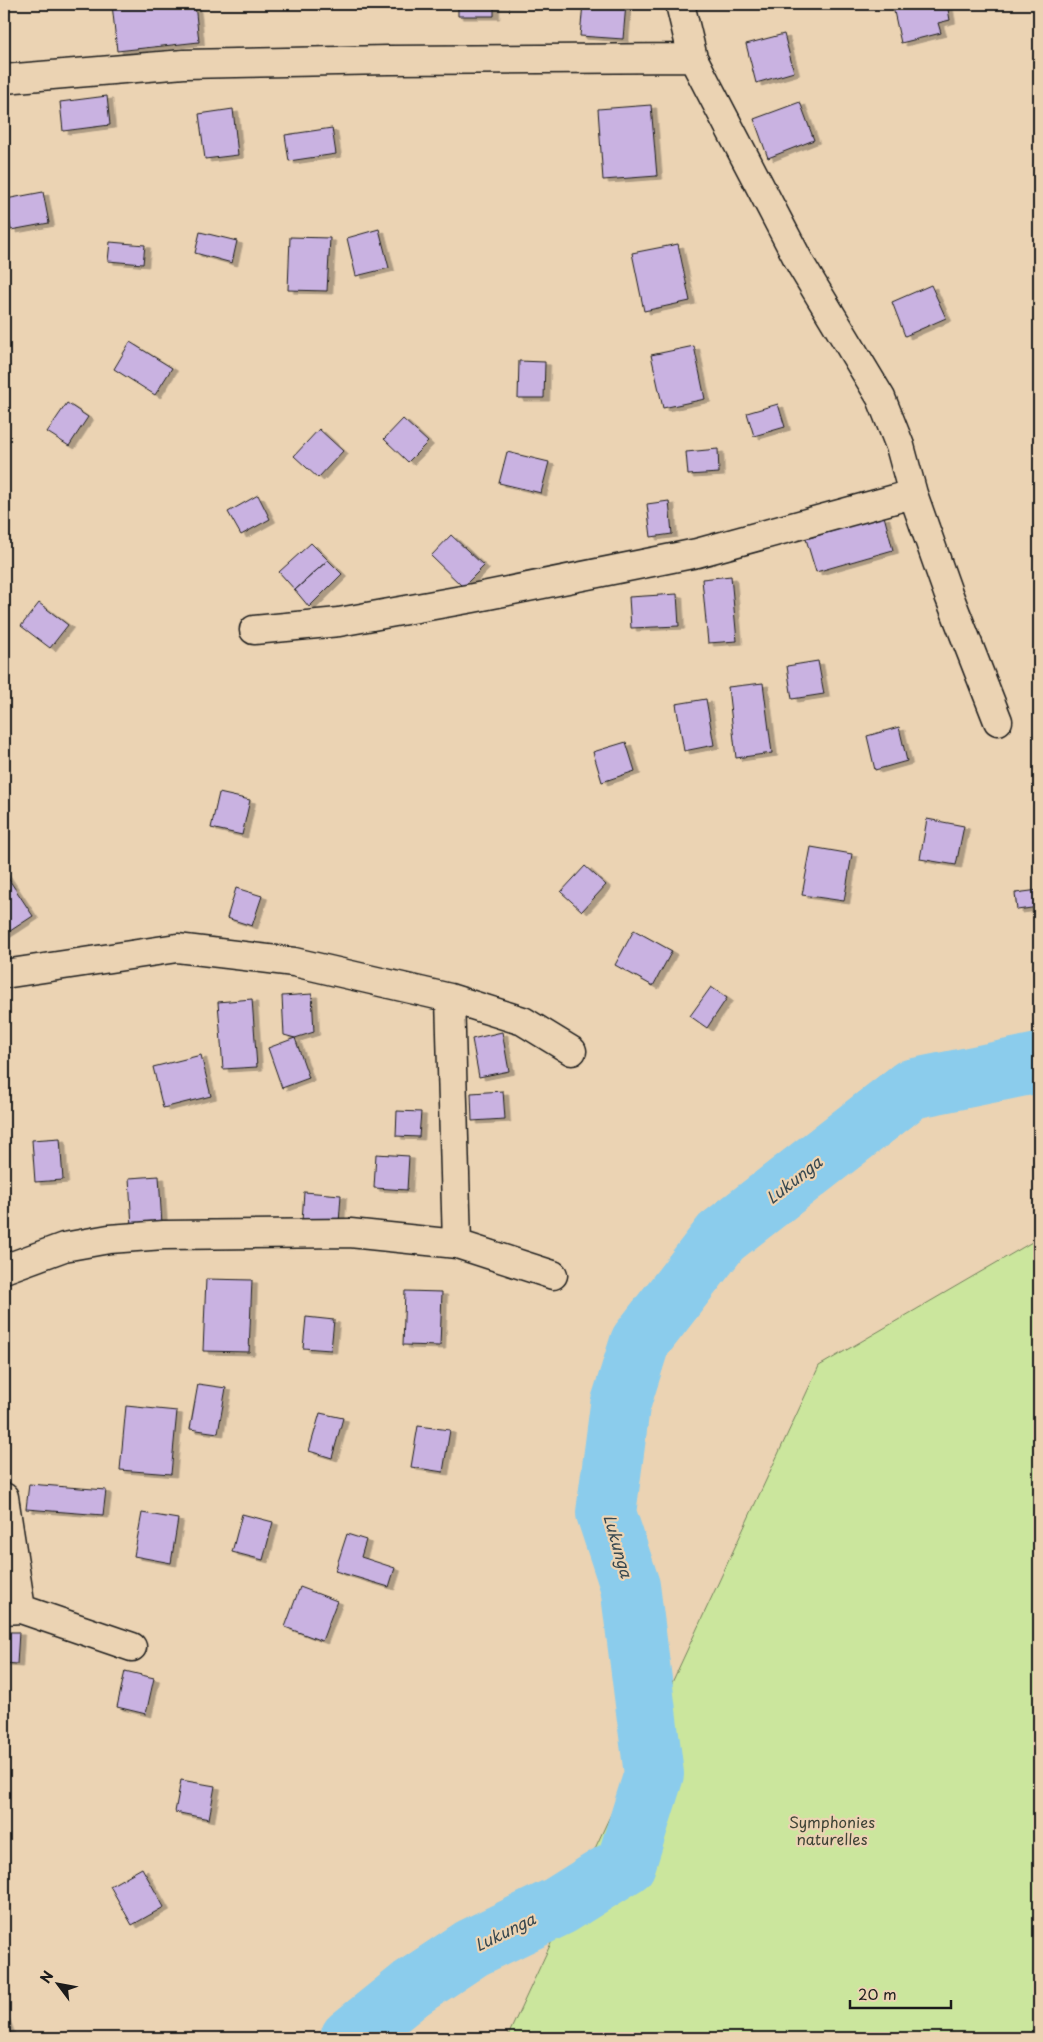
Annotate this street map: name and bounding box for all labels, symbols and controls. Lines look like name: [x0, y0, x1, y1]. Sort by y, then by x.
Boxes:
water label: Lukunga: [760, 1149, 827, 1209]
water label: Lukunga: [598, 1511, 640, 1581]
park label: Symphonies naturelles: [789, 1810, 875, 1850]
water label: Lukunga: [470, 1906, 540, 1956]
north arrow: [32, 1960, 82, 2010]
text: N: [35, 1967, 58, 1987]
scale bar: [850, 1977, 952, 2009]
text: 20 m: [858, 1982, 897, 2005]

